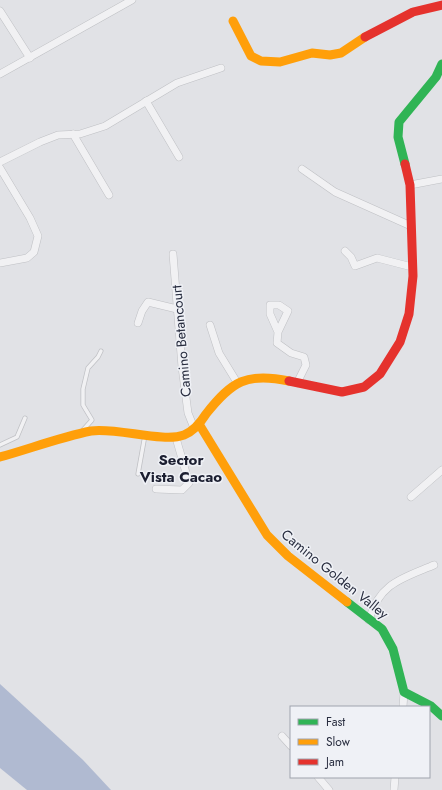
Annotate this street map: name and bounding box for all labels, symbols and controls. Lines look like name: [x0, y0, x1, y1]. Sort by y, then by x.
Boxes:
street label: Camino Betancourt: [166, 284, 196, 398]
district label: Sector Vista Cacao: [139, 449, 222, 488]
street label: Camino Golden Valley: [277, 524, 394, 624]
legend: [290, 706, 430, 778]
text: Fast: [326, 713, 345, 731]
text: Slow: [326, 733, 351, 751]
text: Jam: [324, 753, 344, 771]

